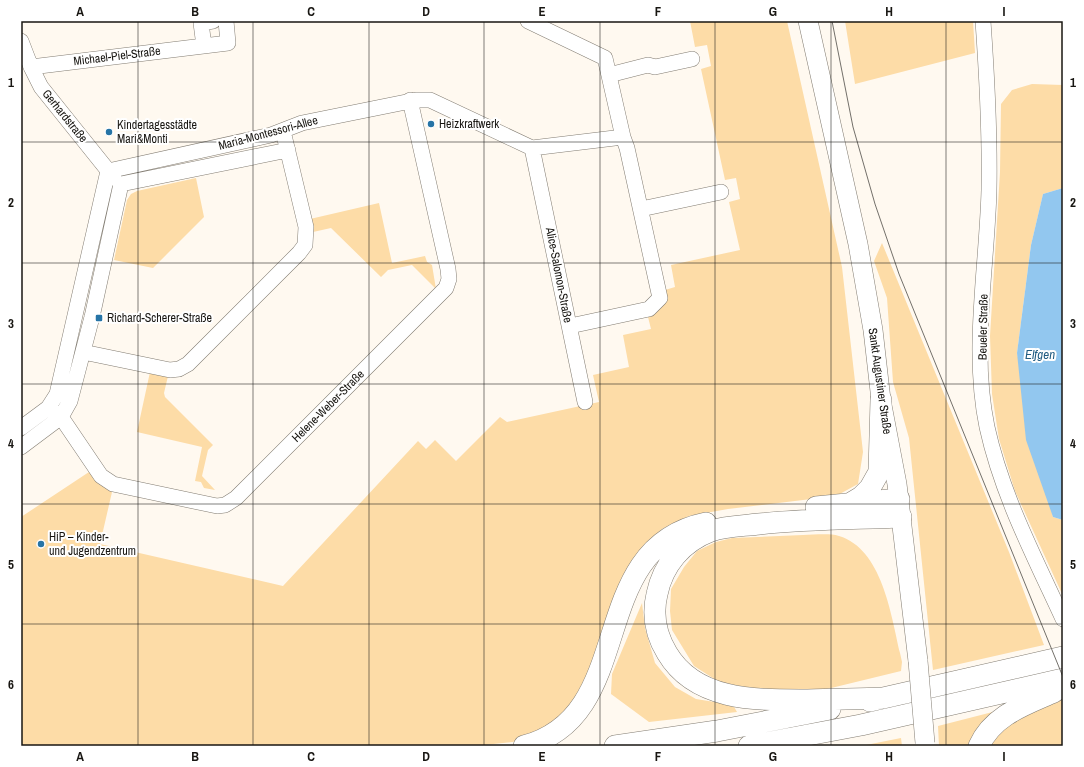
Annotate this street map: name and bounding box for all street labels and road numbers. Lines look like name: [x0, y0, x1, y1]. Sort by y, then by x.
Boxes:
street label: Michael-Piel-Straße: [73, 43, 161, 69]
street label: Gerhardstraße: [39, 86, 91, 146]
street label: Maria-Montessori-Allee: [217, 112, 319, 154]
street label: Alice-Salomon-Straße: [542, 225, 576, 324]
street label: Beueler Straße: [974, 294, 992, 360]
street label: Sankt Augustiner Straße: [865, 327, 895, 435]
street label: Helene-Weber-Straße: [288, 366, 368, 446]

